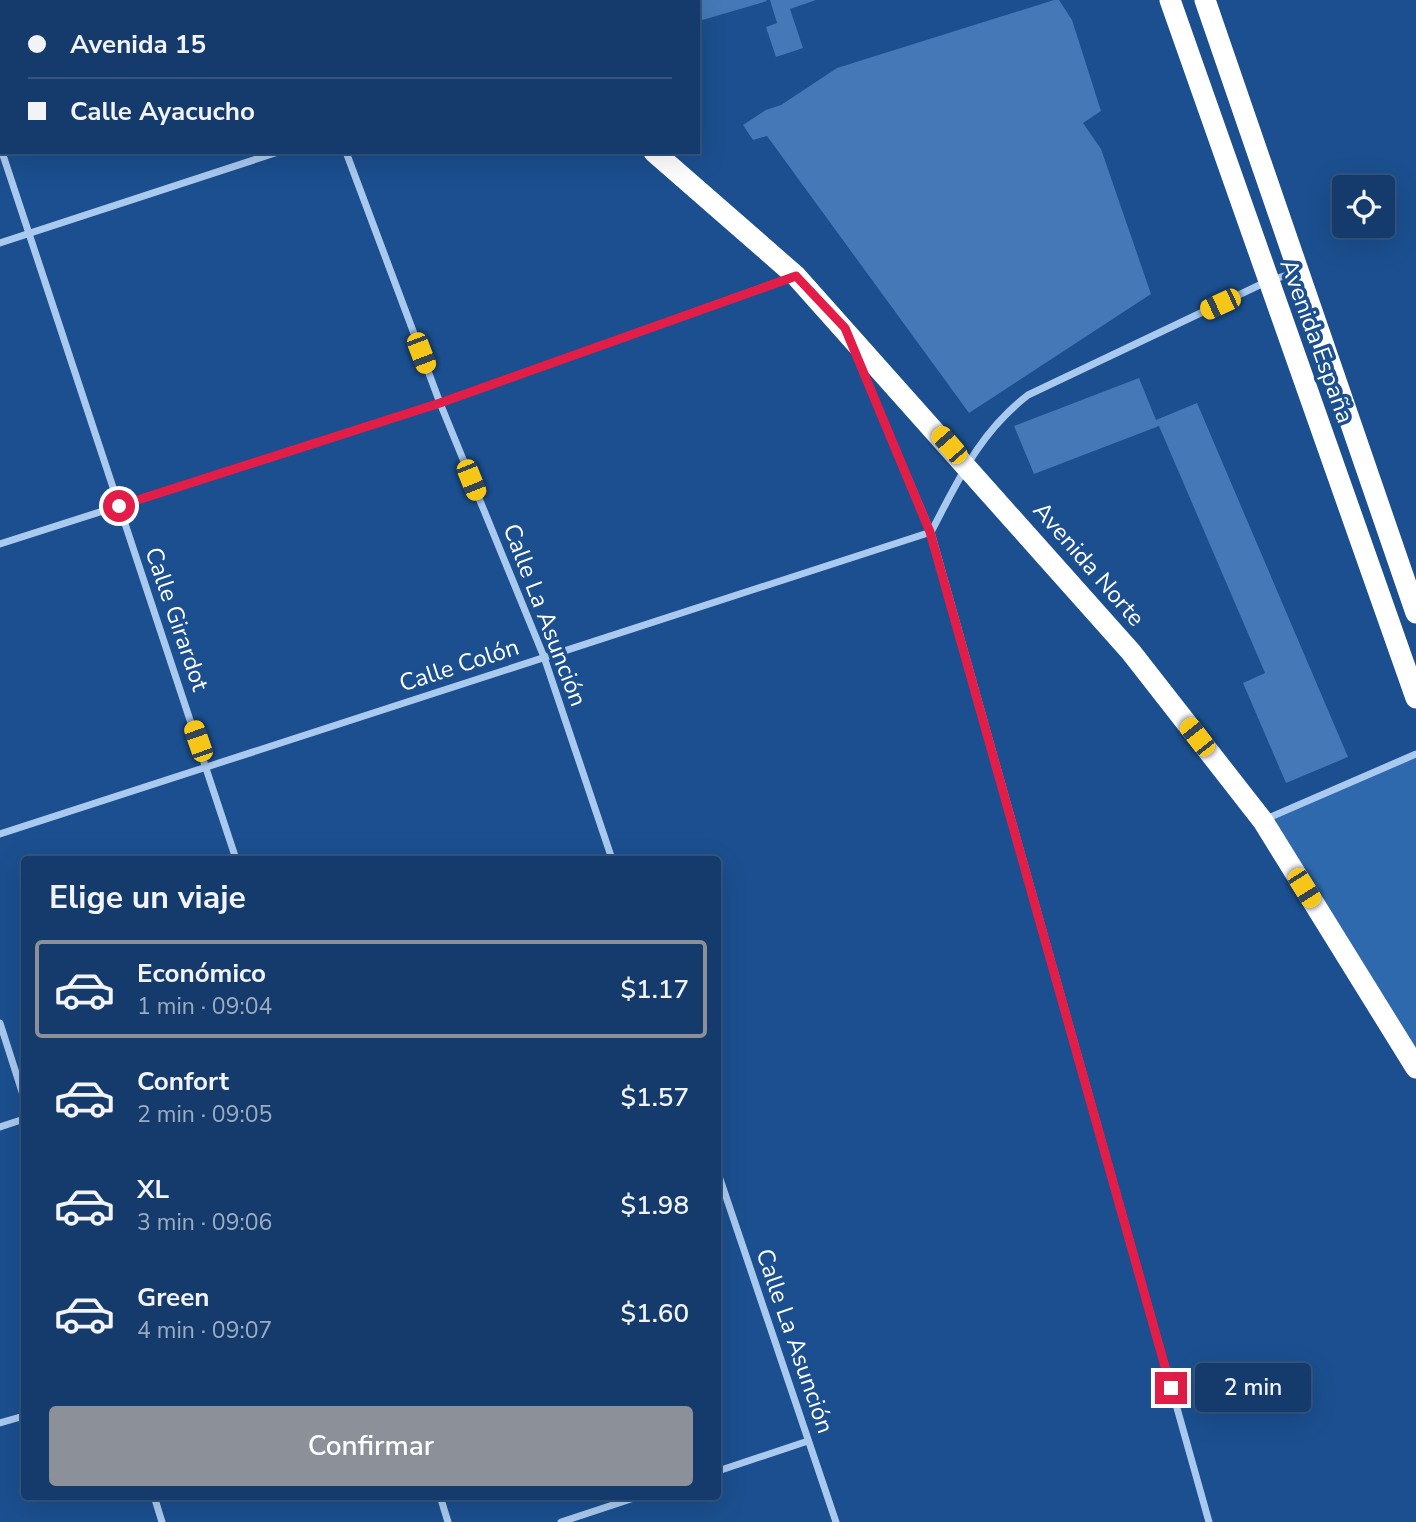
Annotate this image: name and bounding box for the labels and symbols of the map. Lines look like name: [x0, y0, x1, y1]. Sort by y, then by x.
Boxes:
street label: Avenida España: [1272, 255, 1362, 427]
car: [1197, 286, 1244, 322]
car: [404, 330, 439, 376]
car: [928, 422, 971, 468]
car: [454, 457, 489, 503]
route start: [103, 490, 135, 522]
street label: Avenida Norte: [1026, 495, 1152, 633]
street label: Calle La Asunción: [495, 519, 595, 711]
street label: Calle Girardot: [137, 543, 217, 696]
street label: Calle Colón: [395, 631, 523, 699]
car: [1176, 714, 1219, 760]
car: [182, 718, 215, 764]
car: [1284, 865, 1325, 911]
street label: Calle La Asunción: [748, 1245, 842, 1437]
callout: 2 min: [1196, 1364, 1311, 1412]
route end: [1155, 1372, 1187, 1404]

